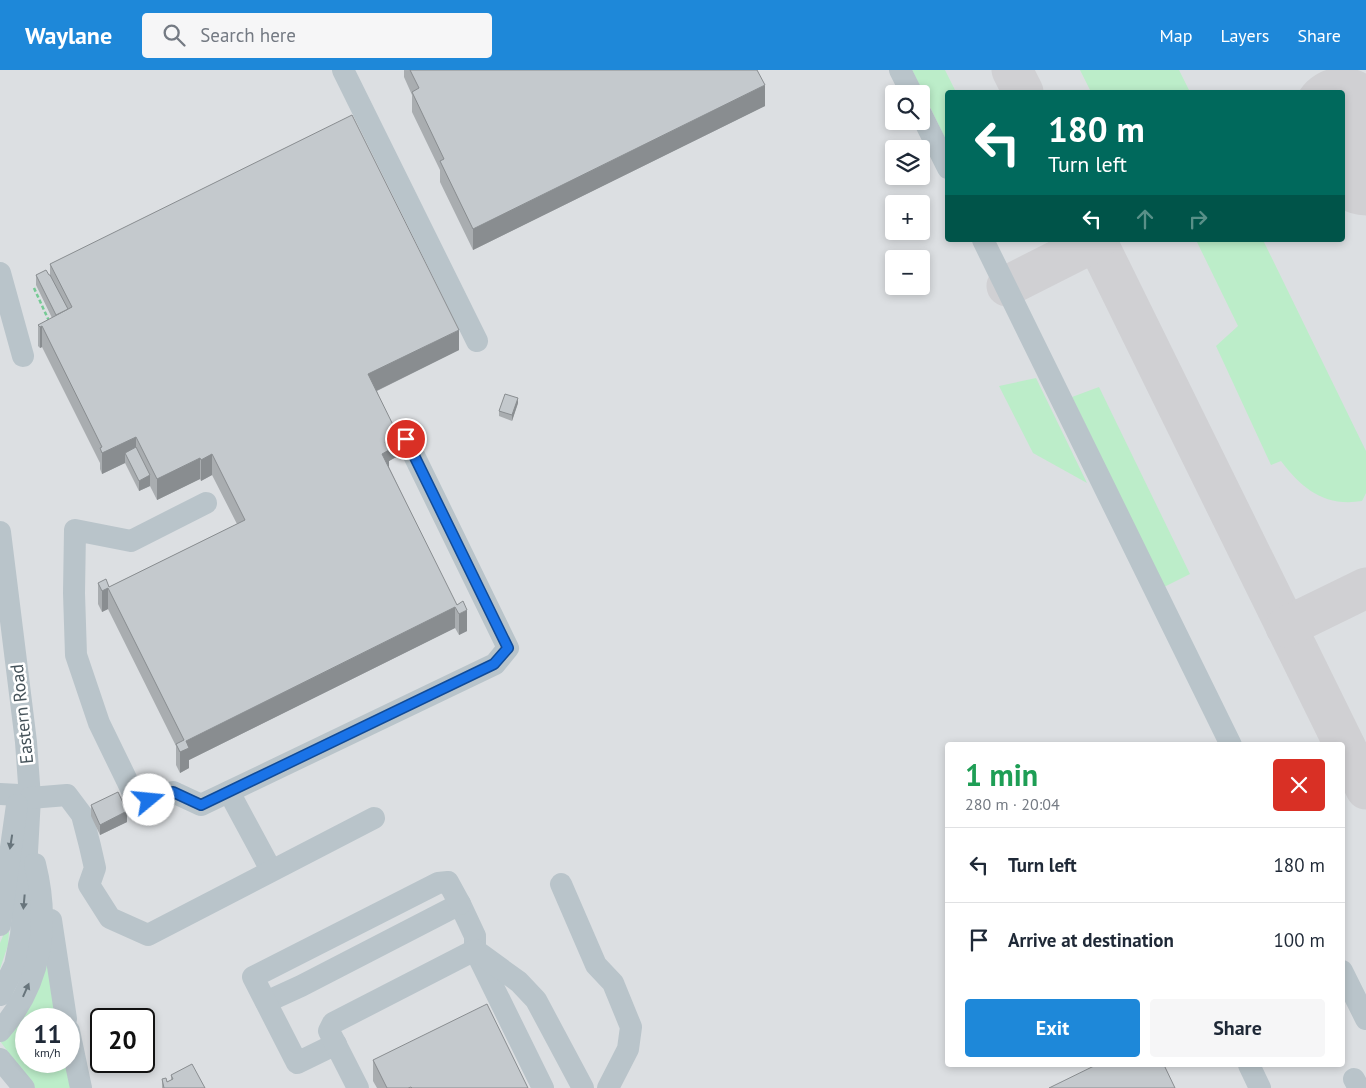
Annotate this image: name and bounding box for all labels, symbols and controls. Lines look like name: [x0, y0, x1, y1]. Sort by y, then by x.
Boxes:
search box: [142, 13, 492, 58]
text: Waylane: [25, 20, 112, 51]
icon: search: [160, 21, 188, 49]
text: Search here: [200, 23, 296, 47]
text: Map: [1160, 24, 1192, 47]
text: Layers: [1220, 24, 1269, 47]
text: Share: [1297, 24, 1341, 47]
map controls: [885, 85, 930, 295]
button: search: [885, 85, 930, 130]
text: 180 m: [1048, 106, 1145, 152]
icon: left: [965, 110, 1030, 175]
button: layers: [885, 140, 930, 185]
text: Turn left: [1048, 150, 1127, 178]
button: +: [885, 195, 930, 240]
icon: left: [1078, 205, 1106, 233]
icon: ahead: [1131, 205, 1159, 233]
icon: right: [1184, 205, 1212, 233]
button: −: [885, 250, 930, 295]
pin: [385, 418, 427, 460]
icon: arrive: [392, 425, 420, 453]
street label: Eastern Road: [5, 663, 38, 765]
text: 1 min: [965, 755, 1038, 794]
button: close: [1273, 759, 1325, 811]
position arrow: [122, 773, 174, 825]
text: 280 m · 20:04: [965, 794, 1060, 814]
one-way arrow: [7, 835, 15, 851]
icon: left: [965, 851, 993, 879]
text: Turn left: [1008, 853, 1077, 877]
text: 180 m: [1273, 853, 1325, 877]
one-way arrow: [20, 895, 28, 911]
icon: arrive: [965, 926, 993, 954]
text: Arrive at destination: [1008, 928, 1174, 952]
text: 100 m: [1273, 928, 1325, 952]
one-way arrow: [23, 983, 31, 997]
button: Exit: [965, 999, 1140, 1057]
button: Share: [1150, 999, 1325, 1057]
speed limit sign: 20: [90, 1008, 155, 1073]
text: 11: [33, 1018, 62, 1050]
text: km/h: [34, 1045, 61, 1060]

